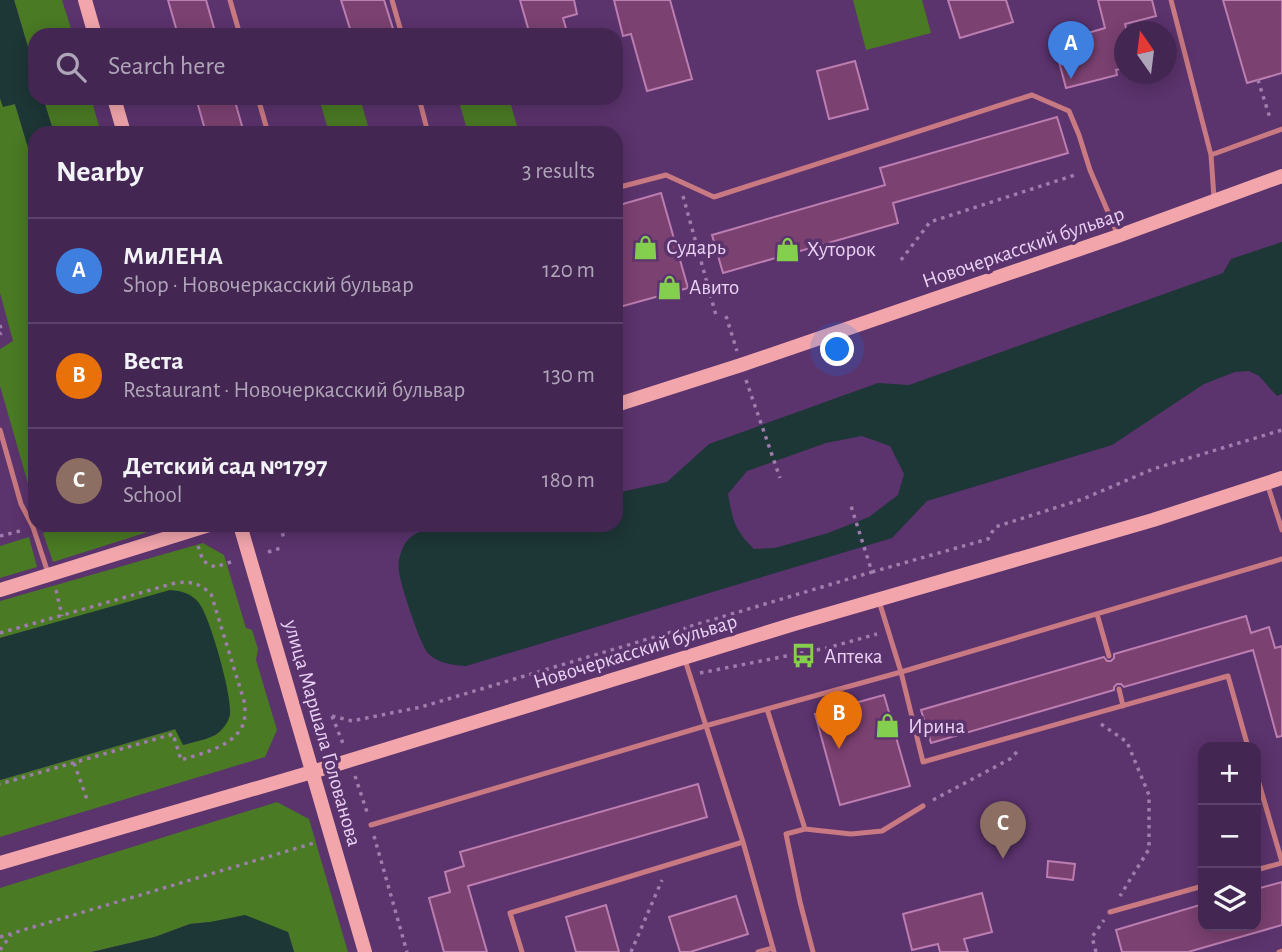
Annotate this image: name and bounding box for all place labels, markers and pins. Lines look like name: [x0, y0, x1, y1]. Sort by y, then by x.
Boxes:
pin: A: [1048, 21, 1094, 79]
shop icon: Сударь: [632, 233, 660, 261]
shop icon: Хуторок: [773, 235, 801, 263]
place label: Сударь: [666, 237, 726, 258]
place label: Хуторок: [807, 239, 876, 260]
shop icon: Авито: [655, 273, 683, 301]
place label: Авито: [689, 277, 739, 298]
bus stop icon: Аптека: [790, 642, 818, 670]
place label: Аптека: [824, 646, 883, 667]
pin: B: [816, 691, 862, 749]
shop icon: Ирина: [874, 712, 902, 740]
place label: Ирина: [908, 716, 966, 737]
pin: C: [980, 801, 1026, 859]

